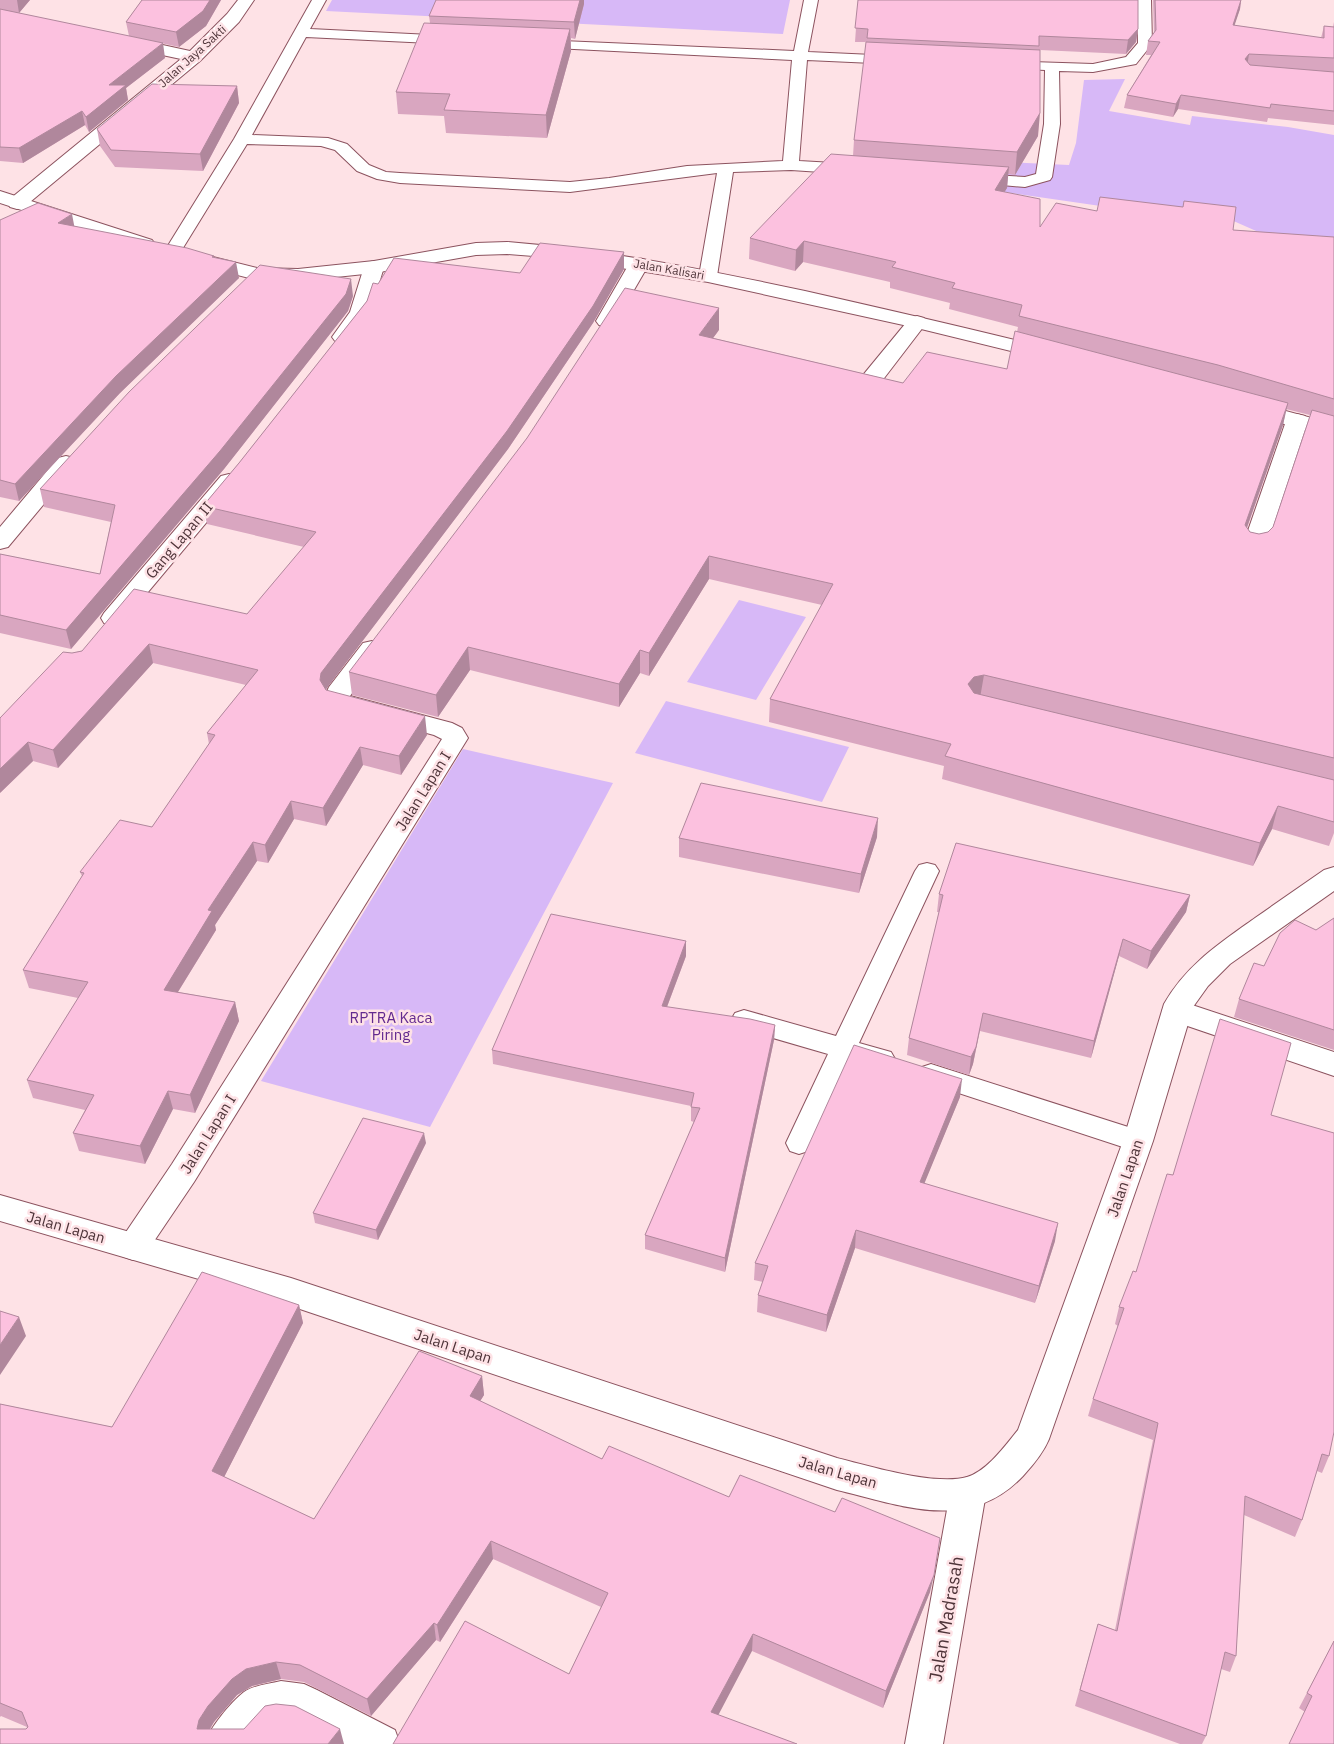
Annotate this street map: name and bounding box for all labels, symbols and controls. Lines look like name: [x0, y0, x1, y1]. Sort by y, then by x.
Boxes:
street label: Jalan Jaya Sakti: [155, 22, 229, 90]
street label: Jalan Kalisari: [632, 255, 706, 283]
street label: Gang Lapan II: [141, 498, 217, 582]
street label: Jalan Lapan I: [391, 748, 455, 834]
park label: RPTRA Kaca Piring: [350, 1008, 432, 1044]
street label: Jalan Lapan I: [176, 1091, 240, 1177]
street label: Jalan Lapan: [1103, 1137, 1147, 1219]
street label: Jalan Lapan: [25, 1207, 107, 1247]
street label: Jalan Lapan: [412, 1325, 494, 1367]
street label: Jalan Lapan: [797, 1452, 879, 1492]
street label: Jalan Madrasah: [924, 1554, 968, 1684]

